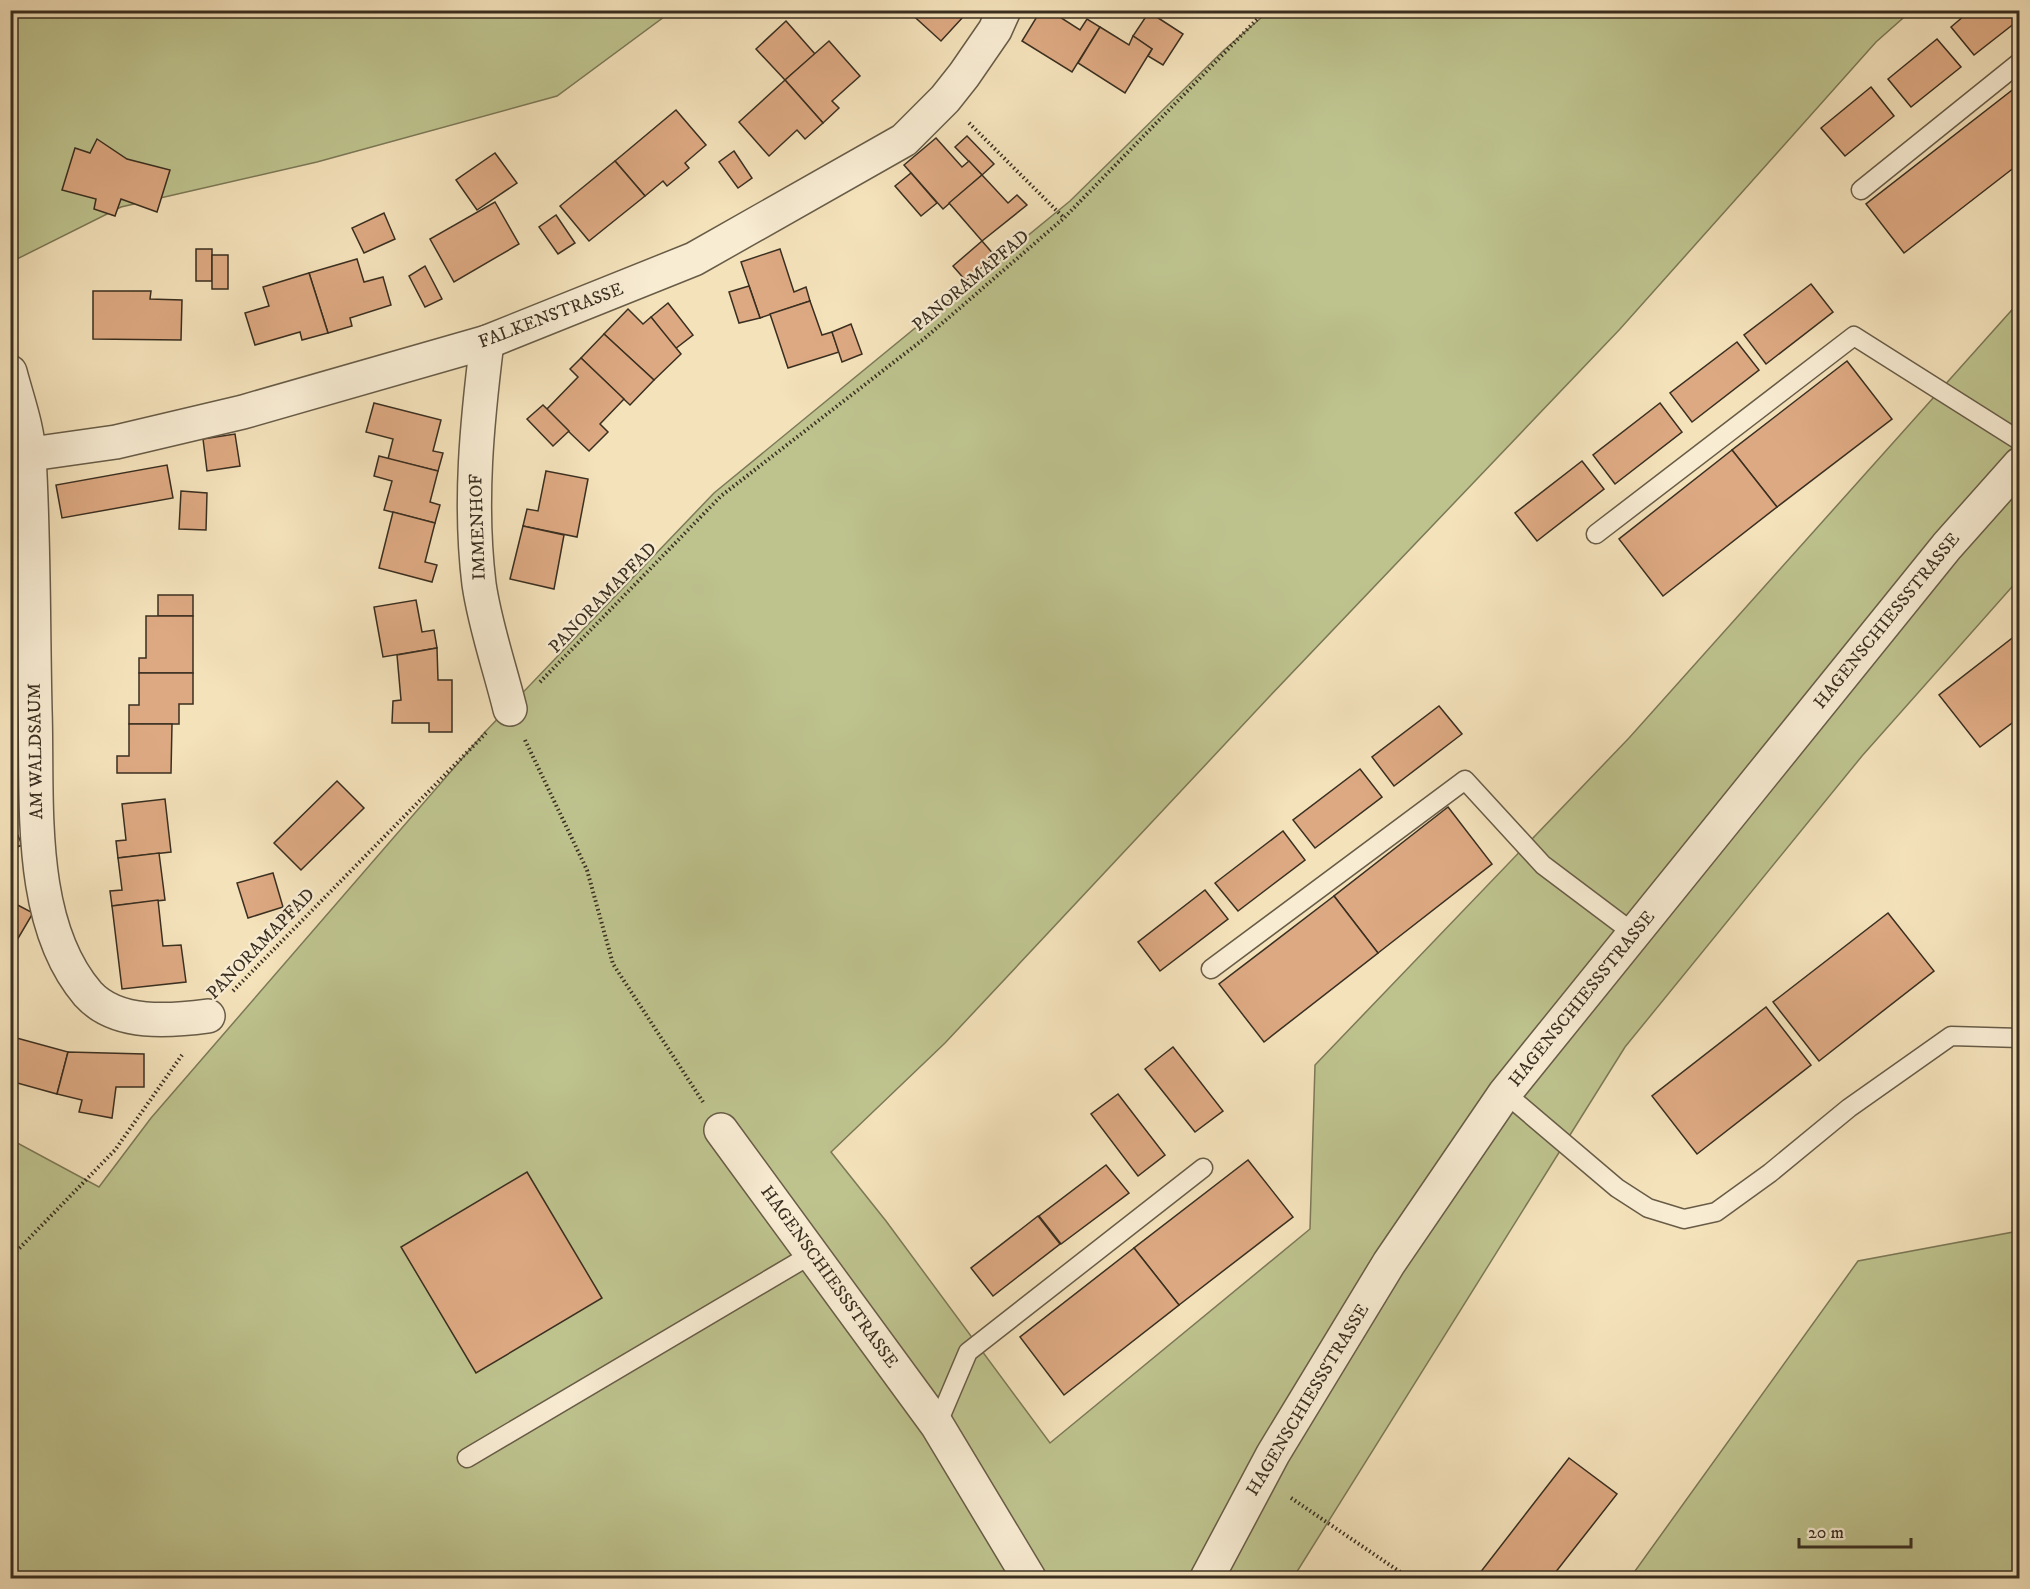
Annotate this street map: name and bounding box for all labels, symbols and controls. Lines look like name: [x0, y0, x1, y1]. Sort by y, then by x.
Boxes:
street label: PANORAMAPFAD: [908, 226, 1034, 336]
street label: FALKENSTRASSE: [476, 278, 627, 354]
street label: IMMENHOF: [465, 473, 491, 581]
street label: HAGENSCHIESSSTRASSE: [1809, 528, 1965, 713]
street label: PANORAMAPFAD: [544, 538, 662, 658]
street label: AM WALDSAUM: [24, 683, 48, 819]
street label: PANORAMAPFAD: [202, 884, 320, 1004]
street label: HAGENSCHIESSSTRASSE: [1504, 906, 1660, 1091]
street label: HAGENSCHIESSSTRASSE: [755, 1181, 903, 1373]
street label: HAGENSCHIESSSTRASSE: [1242, 1300, 1374, 1500]
scale bar: [1799, 1511, 1912, 1549]
text: 20 m: [1808, 1522, 1844, 1544]

